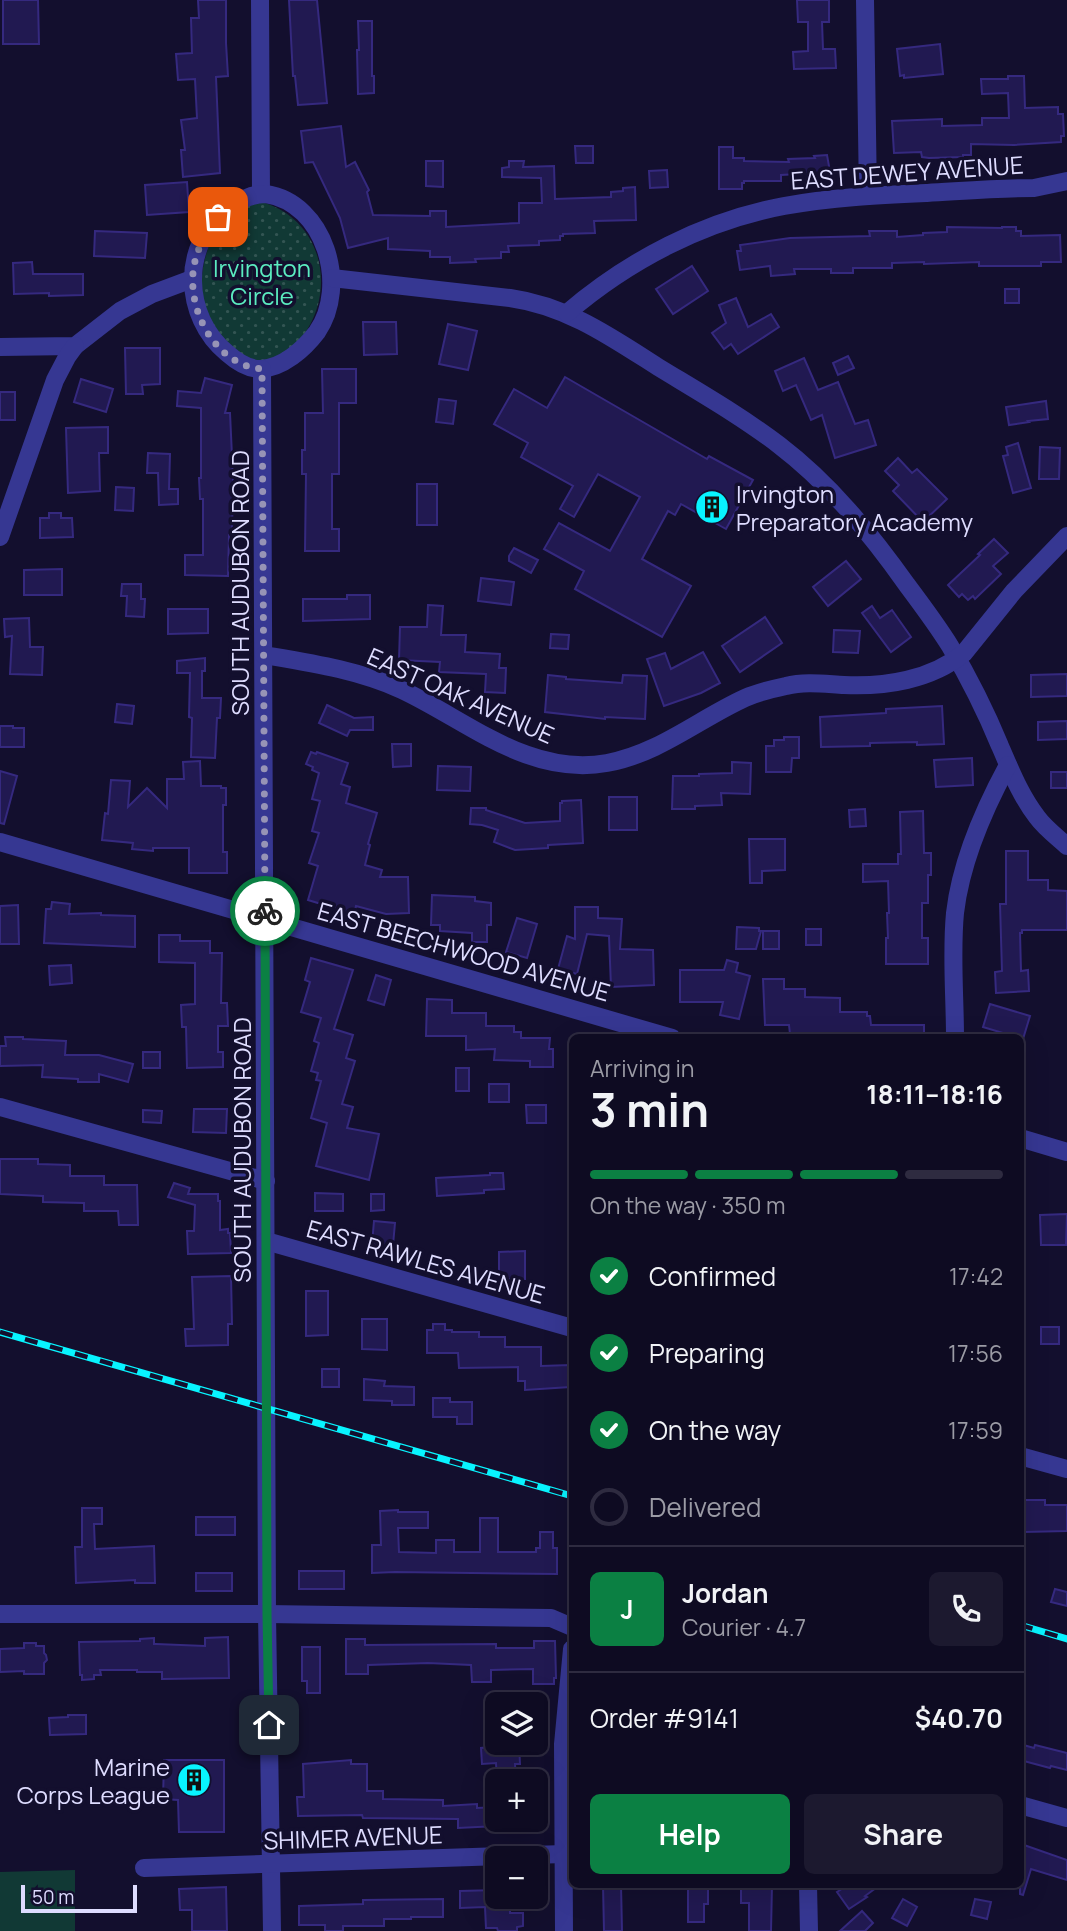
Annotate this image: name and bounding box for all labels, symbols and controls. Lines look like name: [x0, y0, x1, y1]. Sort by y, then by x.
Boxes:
street label: EAST DEWEY AVENUE: [789, 147, 1025, 197]
pin: [188, 187, 248, 247]
icon: bag: [199, 198, 237, 236]
park label: Irvington Circle: [213, 251, 311, 312]
street label: SOUTH AUDUBON ROAD: [223, 450, 256, 716]
place label: Irvington Preparatory Academy: [736, 477, 973, 538]
building icon: Irvington Preparatory Academy: [693, 488, 731, 526]
street label: EAST OAK AVENUE: [363, 639, 559, 751]
courier: [230, 876, 300, 946]
icon: bike: [246, 892, 284, 930]
street label: EAST BEECHWOOD AVENUE: [314, 893, 614, 1009]
street label: SOUTH AUDUBON ROAD: [225, 1017, 258, 1283]
text: Arriving in: [590, 1052, 695, 1084]
text: 18:11–18:16: [866, 1076, 1003, 1112]
text: 3 min: [590, 1078, 709, 1141]
text: On the way · 350 m: [590, 1189, 786, 1221]
street label: EAST RAWLES AVENUE: [303, 1211, 549, 1311]
icon: check: [590, 1257, 628, 1295]
text: Confirmed: [649, 1258, 776, 1294]
text: 17:42: [949, 1260, 1003, 1292]
icon: check: [590, 1334, 628, 1372]
text: Preparing: [649, 1335, 765, 1371]
text: 17:56: [948, 1337, 1003, 1369]
icon: check: [590, 1411, 628, 1449]
text: On the way: [649, 1412, 781, 1448]
text: 17:59: [948, 1414, 1003, 1446]
text: Delivered: [649, 1489, 761, 1525]
button: phone: [929, 1572, 1003, 1646]
text: Jordan: [682, 1575, 768, 1611]
text: J: [620, 1591, 634, 1627]
text: Courier · 4.7: [682, 1611, 806, 1643]
map controls: [485, 1692, 548, 1909]
button: layers: [485, 1692, 548, 1755]
pin: [239, 1695, 299, 1755]
text: Order #9141: [590, 1700, 739, 1736]
text: $40.70: [915, 1700, 1003, 1736]
icon: home: [250, 1706, 288, 1744]
place label: Marine Corps League: [17, 1750, 170, 1811]
building icon: Marine Corps League: [175, 1761, 213, 1799]
button: +: [485, 1769, 548, 1832]
button: Help: [590, 1794, 790, 1874]
button: Share: [804, 1794, 1003, 1874]
street label: SHIMER AVENUE: [263, 1817, 443, 1857]
button: −: [485, 1846, 548, 1909]
scale bar: [21, 1882, 136, 1914]
text: 50 m: [32, 1884, 74, 1910]

